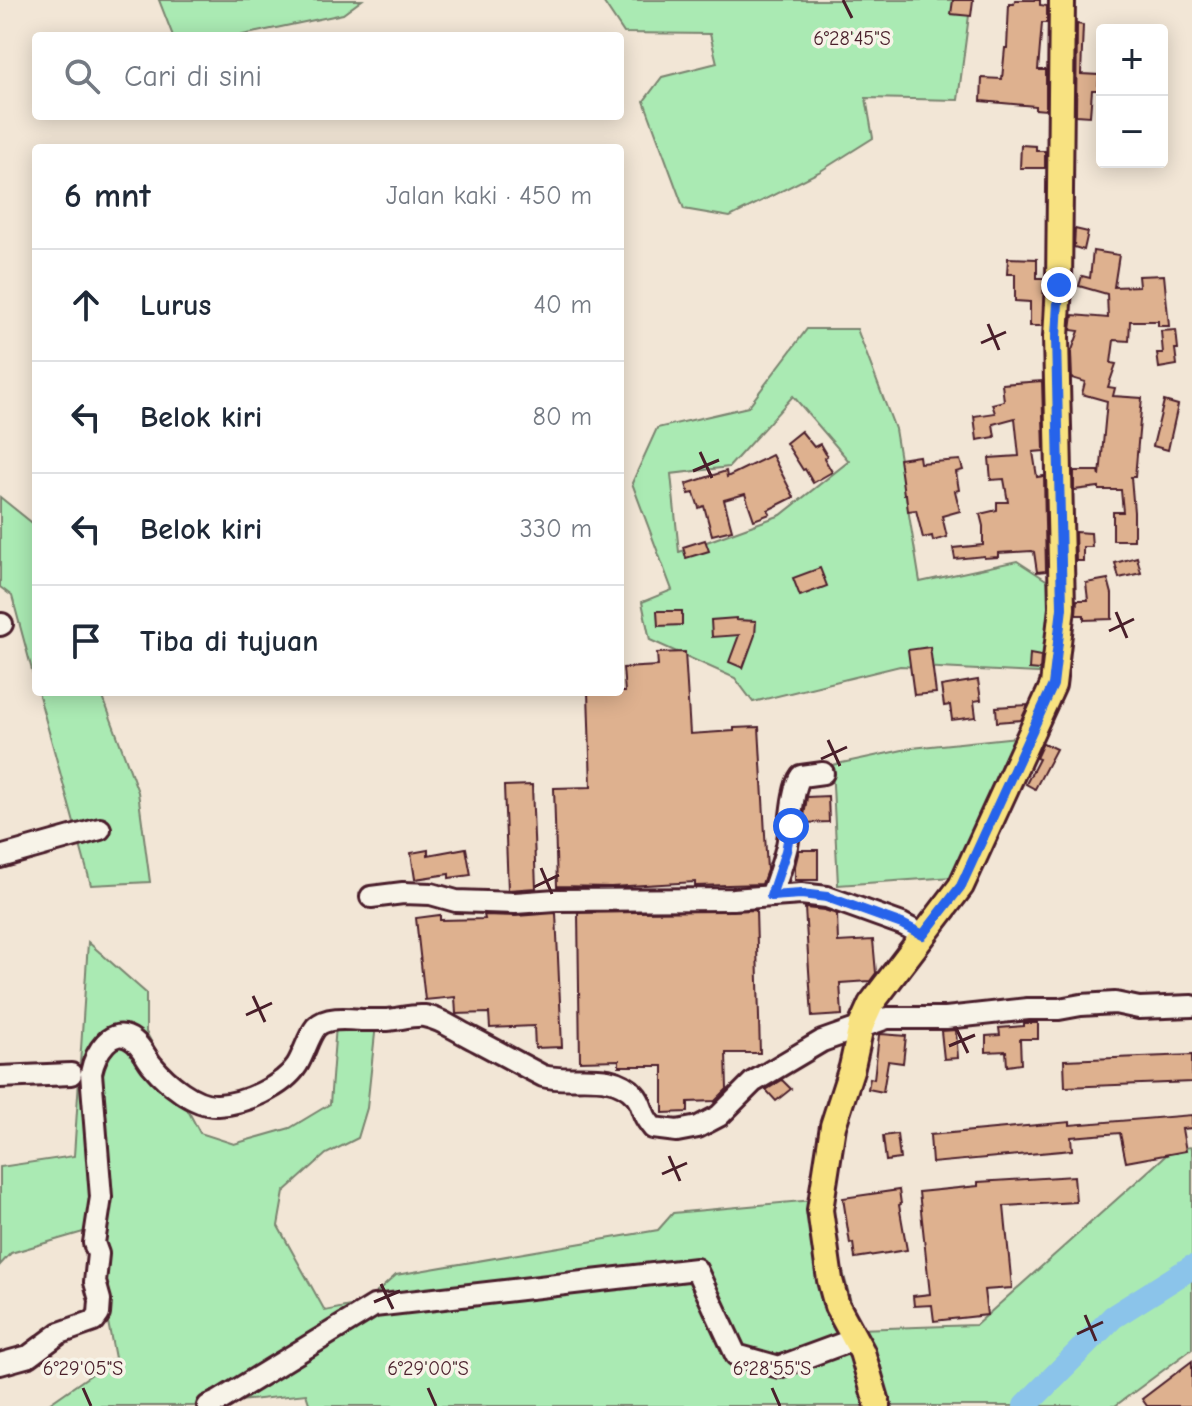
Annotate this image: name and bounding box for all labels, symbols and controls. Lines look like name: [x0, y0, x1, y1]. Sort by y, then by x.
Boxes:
map controls: [1096, 24, 1168, 168]
button: +: [1096, 24, 1168, 96]
text: 6°28'45"S: [813, 27, 891, 50]
search box: [32, 32, 624, 120]
icon: search: [60, 54, 104, 98]
text: Cari di sini: [124, 59, 262, 94]
button: −: [1096, 96, 1168, 168]
text: 6 mnt: [64, 176, 151, 216]
text: Jalan kaki · 450 m: [386, 181, 592, 211]
route end: [1041, 267, 1077, 303]
icon: ahead: [64, 283, 108, 327]
text: Lurus: [140, 288, 211, 323]
text: 40 m: [533, 290, 592, 320]
icon: left: [64, 395, 108, 439]
text: Belok kiri: [140, 400, 262, 435]
text: 80 m: [533, 402, 592, 432]
icon: left: [64, 507, 108, 551]
text: Belok kiri: [140, 512, 262, 547]
text: 330 m: [520, 514, 592, 544]
icon: arrive: [64, 619, 108, 663]
text: Tiba di tujuan: [140, 624, 319, 659]
route start: [773, 808, 809, 844]
text: 6°29'05"S: [43, 1357, 123, 1380]
text: 6°29'00"S: [387, 1357, 469, 1380]
text: 6°28'55"S: [733, 1357, 811, 1380]

